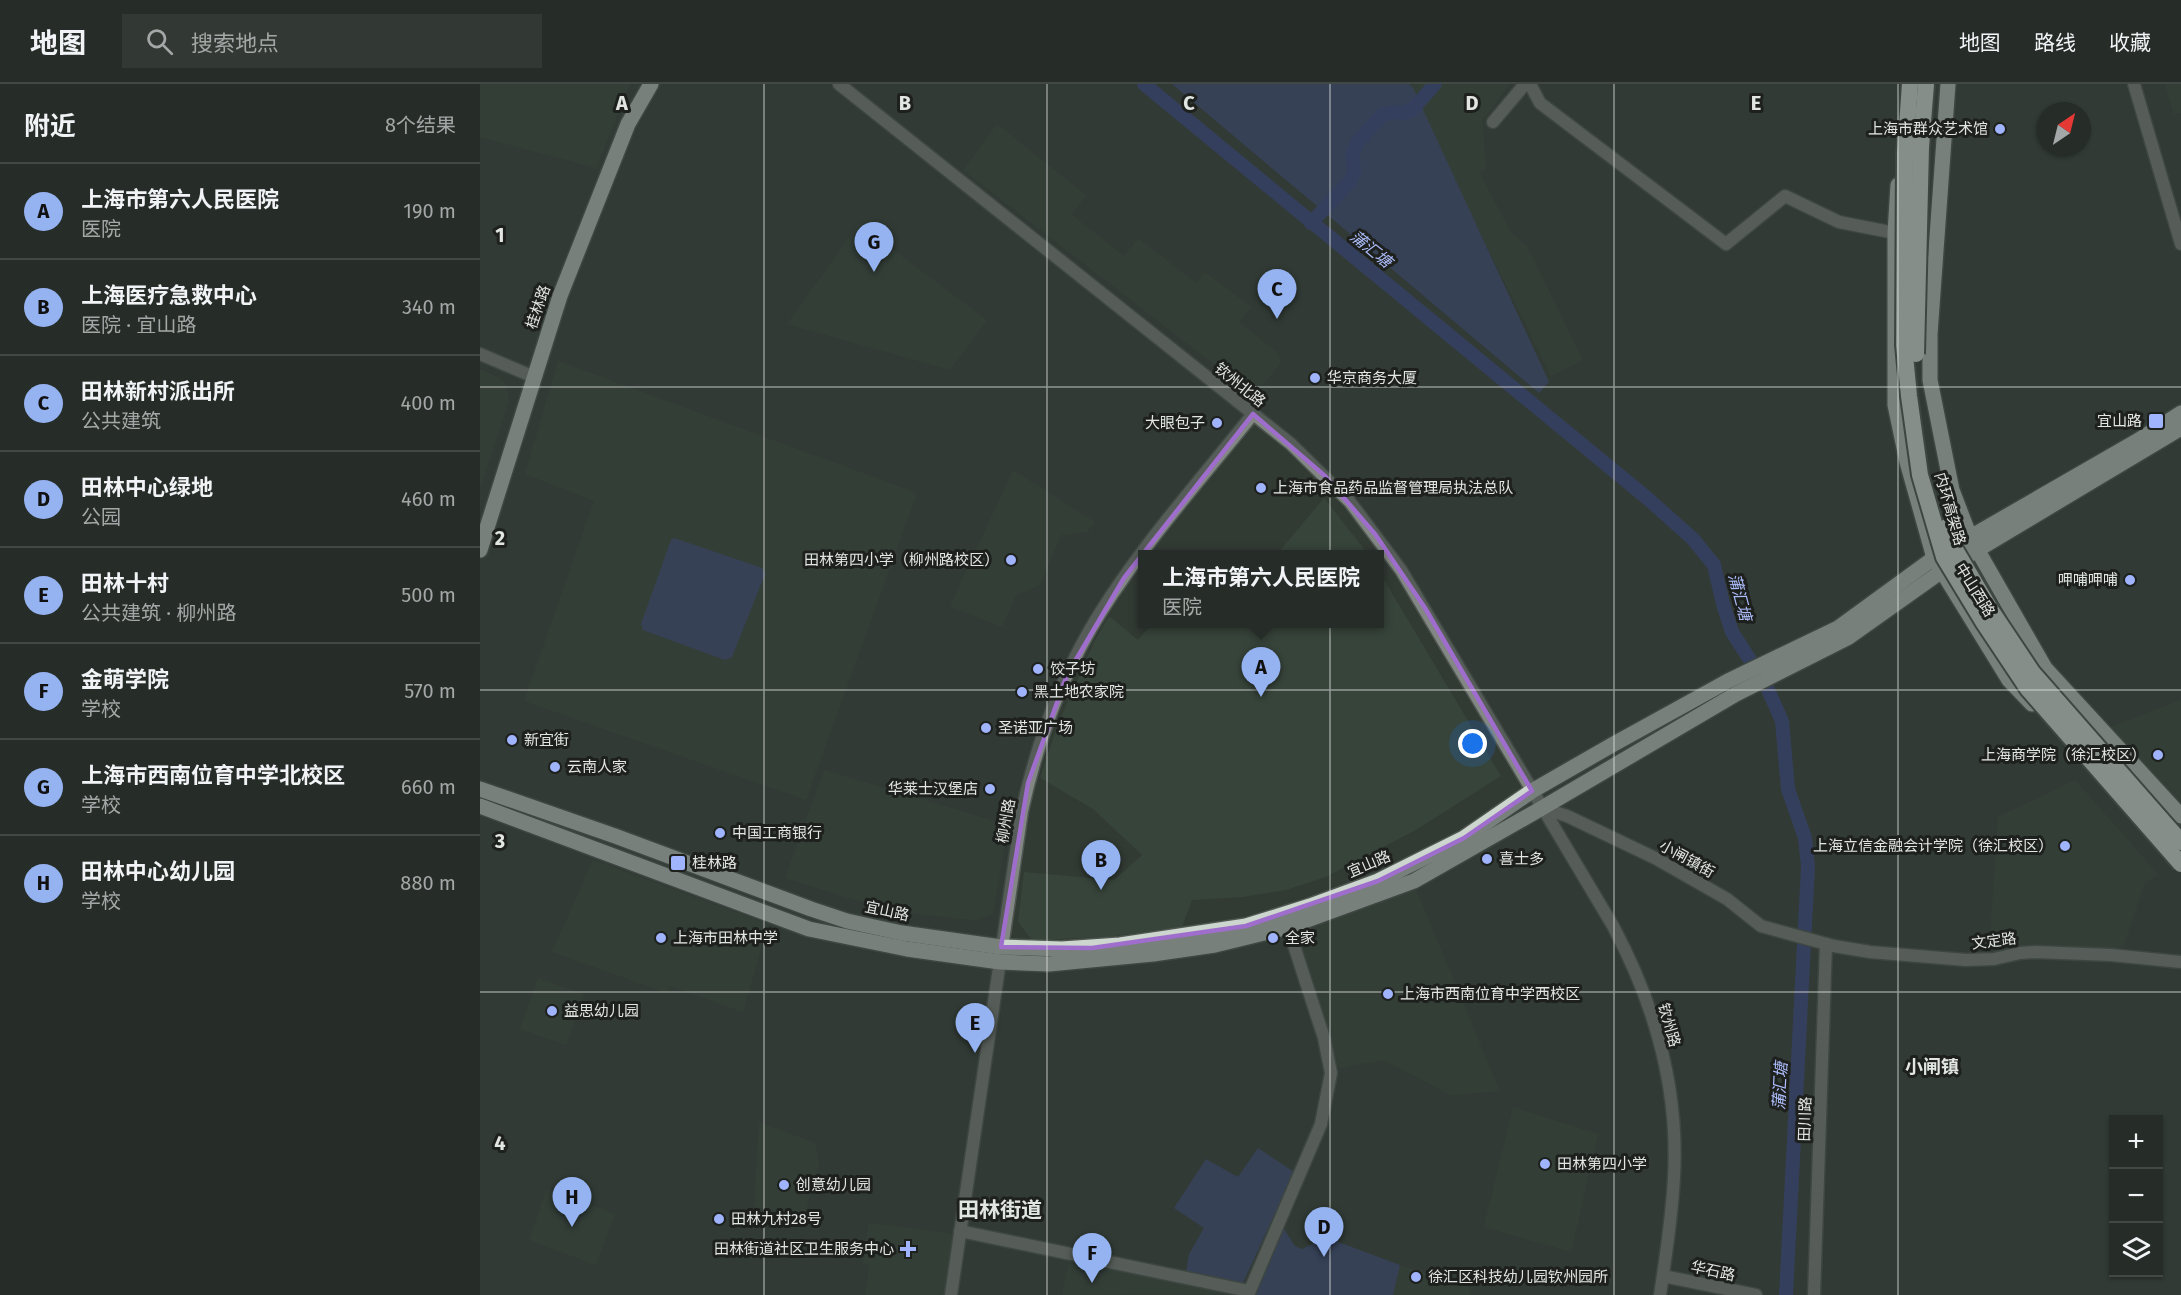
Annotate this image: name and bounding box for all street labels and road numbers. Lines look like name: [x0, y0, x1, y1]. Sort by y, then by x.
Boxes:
street label: 桂林路: [522, 283, 554, 331]
street label: 钦州北路: [1211, 359, 1269, 411]
street label: 内环高架路: [1931, 470, 1969, 548]
street label: 中山西路: [1951, 560, 1999, 620]
street label: 柳州路: [993, 797, 1019, 845]
street label: 小闸镇街: [1656, 837, 1718, 881]
street label: 宜山路: [1345, 847, 1393, 881]
street label: 宜山路: [863, 898, 911, 924]
street label: 文定路: [1971, 929, 2017, 953]
street label: 钦州路: [1654, 1001, 1684, 1049]
street label: 田川路: [1795, 1096, 1815, 1142]
street label: 华石路: [1689, 1258, 1737, 1284]

